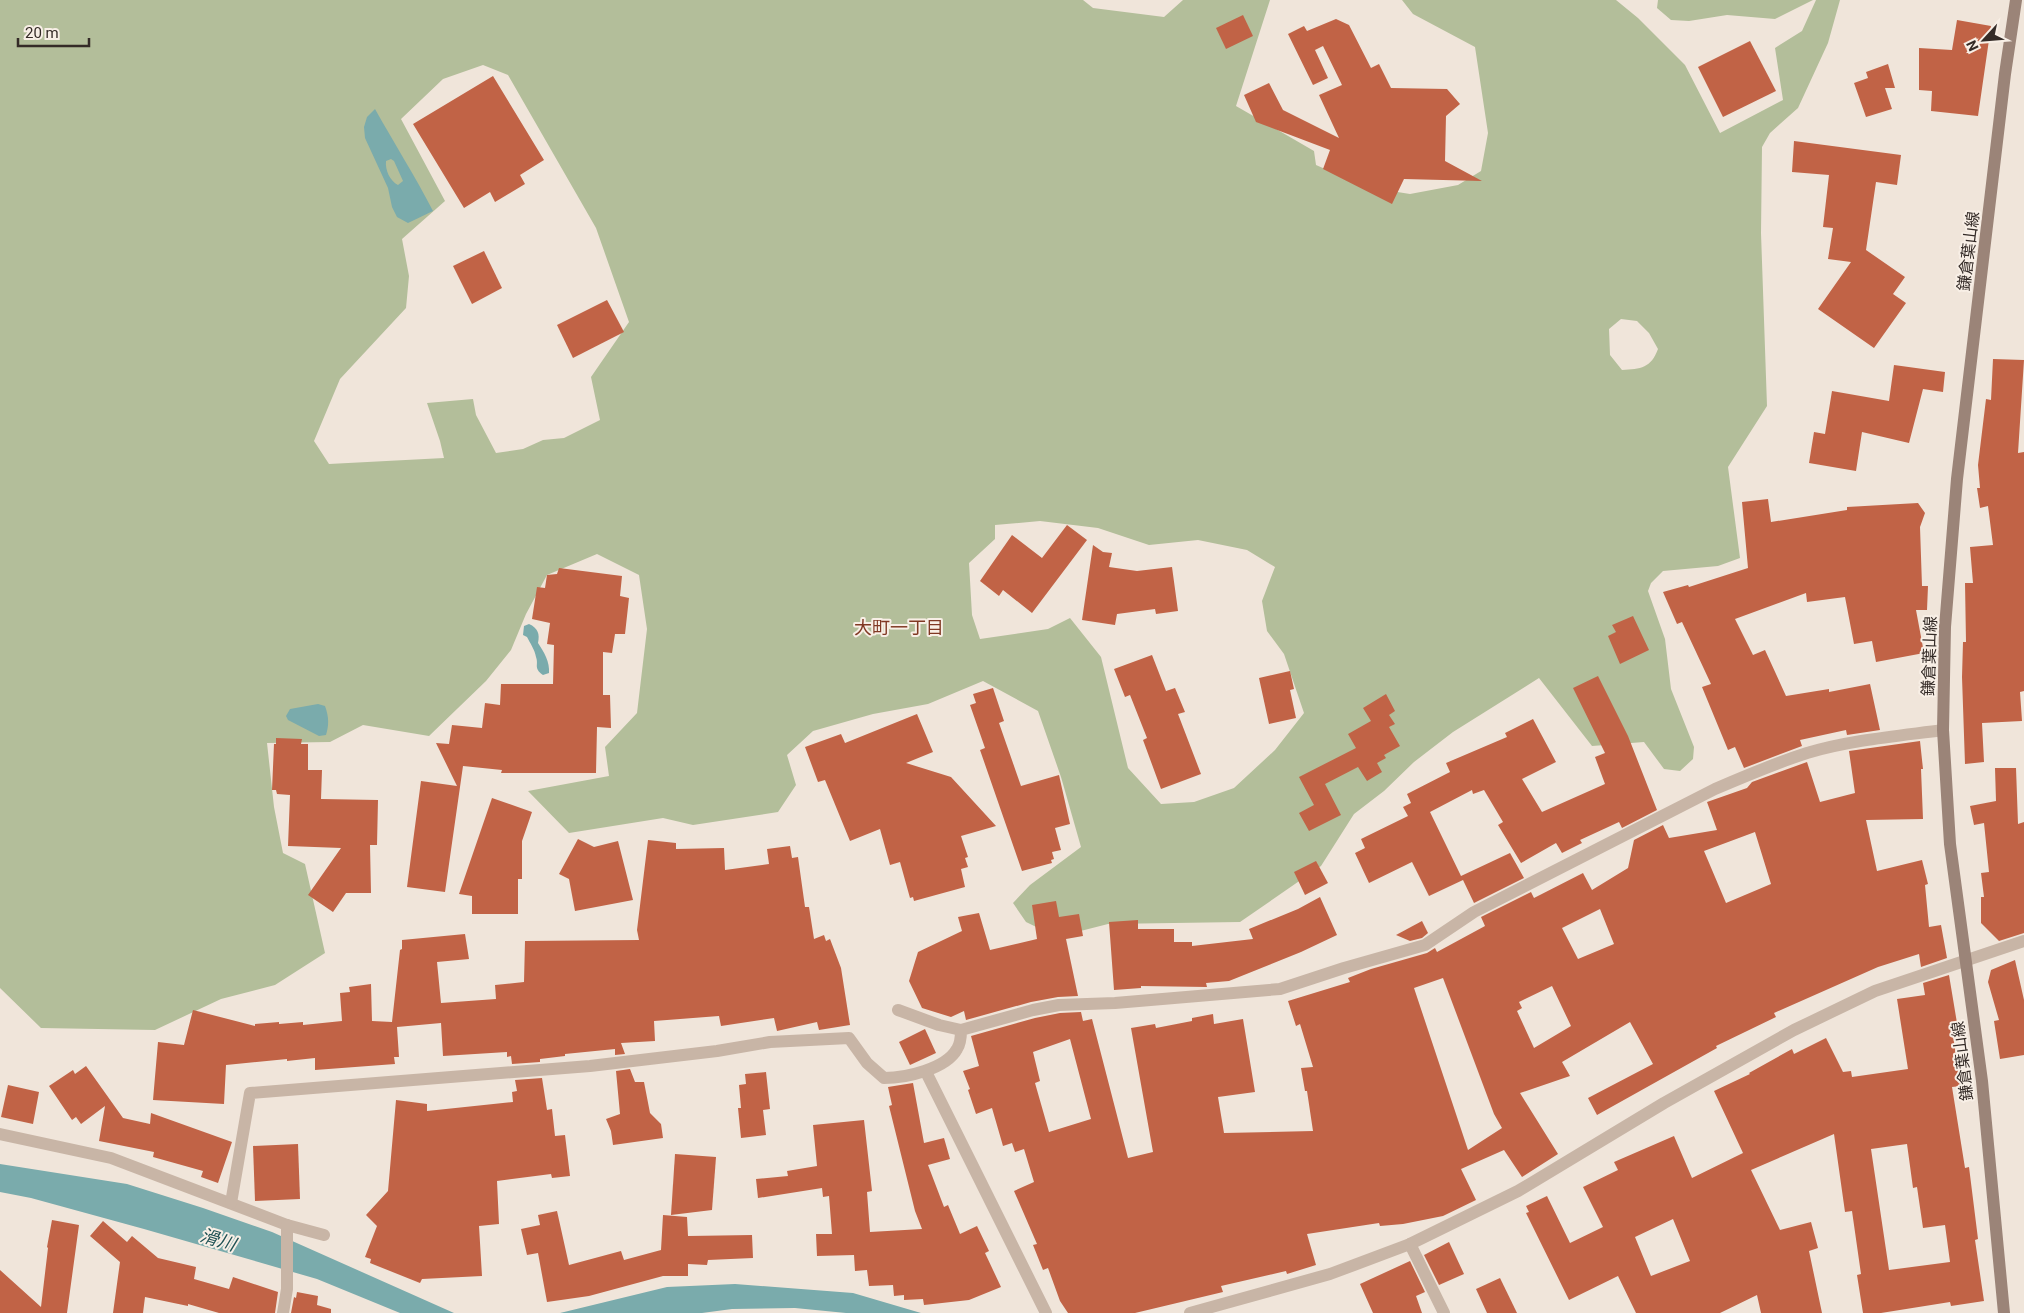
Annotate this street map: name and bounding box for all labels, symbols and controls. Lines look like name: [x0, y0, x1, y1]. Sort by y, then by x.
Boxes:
scale bar: [18, 15, 89, 47]
north arrow: [1959, 15, 2009, 65]
text: 20 m: [25, 24, 59, 42]
text: N: [1963, 38, 1982, 54]
street label: 鎌倉葉山線: [1954, 210, 1983, 292]
street label: 鎌倉葉山線: [1919, 616, 1940, 696]
district label: 大町一丁目: [854, 617, 944, 638]
street label: 鎌倉葉山線: [1948, 1020, 1977, 1102]
water label: 滑川: [198, 1224, 240, 1255]

